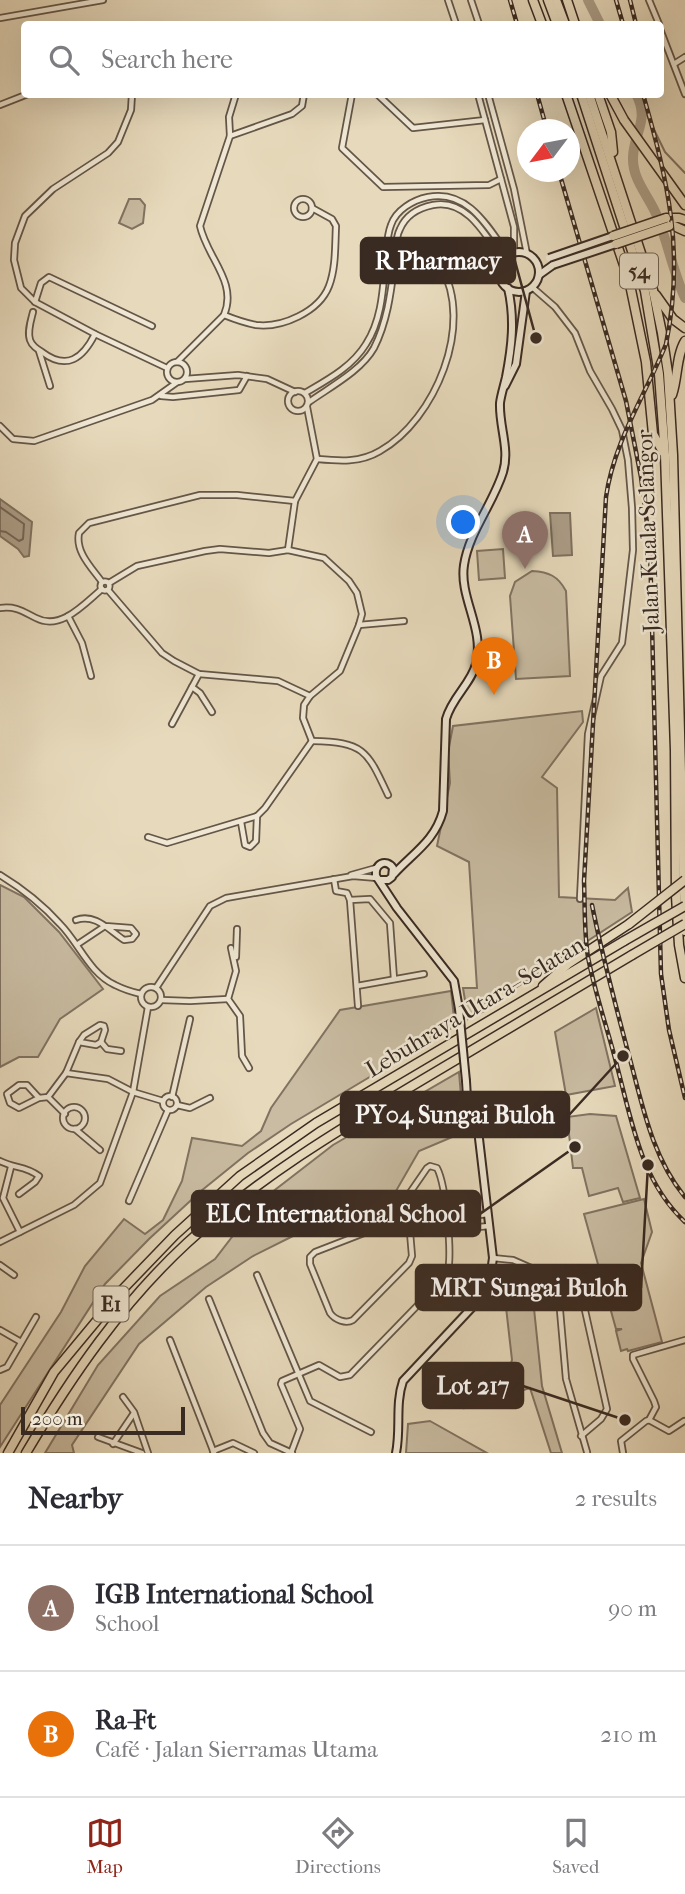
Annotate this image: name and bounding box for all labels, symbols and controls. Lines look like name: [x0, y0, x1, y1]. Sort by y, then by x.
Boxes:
search box: [21, 21, 664, 98]
icon: search: [45, 41, 83, 79]
text: Search here: [101, 44, 233, 75]
north arrow: [517, 119, 580, 182]
callout: R Pharmacy: [361, 238, 515, 283]
text: R Pharmacy: [375, 247, 502, 275]
road number: 54: [620, 254, 658, 288]
street label: Jalan Kuala Selangor: [631, 429, 665, 635]
your location: [446, 505, 480, 539]
pin: A: [502, 511, 548, 569]
pin: B: [471, 637, 517, 695]
street label: Lebuhraya Utara–Selatan: [361, 931, 590, 1083]
callout: PY04 Sungai Buloh: [341, 1092, 569, 1137]
text: PY04 Sungai Buloh: [355, 1101, 556, 1130]
callout: ELC International School: [192, 1191, 480, 1236]
text: ELC International School: [206, 1200, 467, 1228]
callout: MRT Sungai Buloh: [416, 1265, 641, 1310]
text: MRT Sungai Buloh: [431, 1274, 628, 1302]
road number: E1: [94, 1286, 128, 1322]
callout: Lot 217: [423, 1363, 523, 1408]
text: Lot 217: [437, 1372, 510, 1400]
scale bar: [21, 1404, 186, 1436]
text: 200 m: [32, 1408, 83, 1430]
text: Nearby: [28, 1481, 123, 1516]
text: 2 results: [575, 1485, 657, 1512]
text: IGB International School: [95, 1579, 373, 1610]
text: A: [44, 1595, 58, 1622]
text: 90 m: [608, 1595, 657, 1622]
text: School: [95, 1610, 159, 1637]
text: Ra-Ft: [95, 1705, 156, 1736]
text: B: [44, 1721, 58, 1748]
text: 210 m: [600, 1721, 657, 1748]
text: Café · Jalan Sierramas Utama: [95, 1736, 378, 1763]
tab: Map: [86, 1814, 124, 1878]
tab: Directions: [295, 1814, 381, 1878]
tab: Saved: [552, 1814, 599, 1878]

